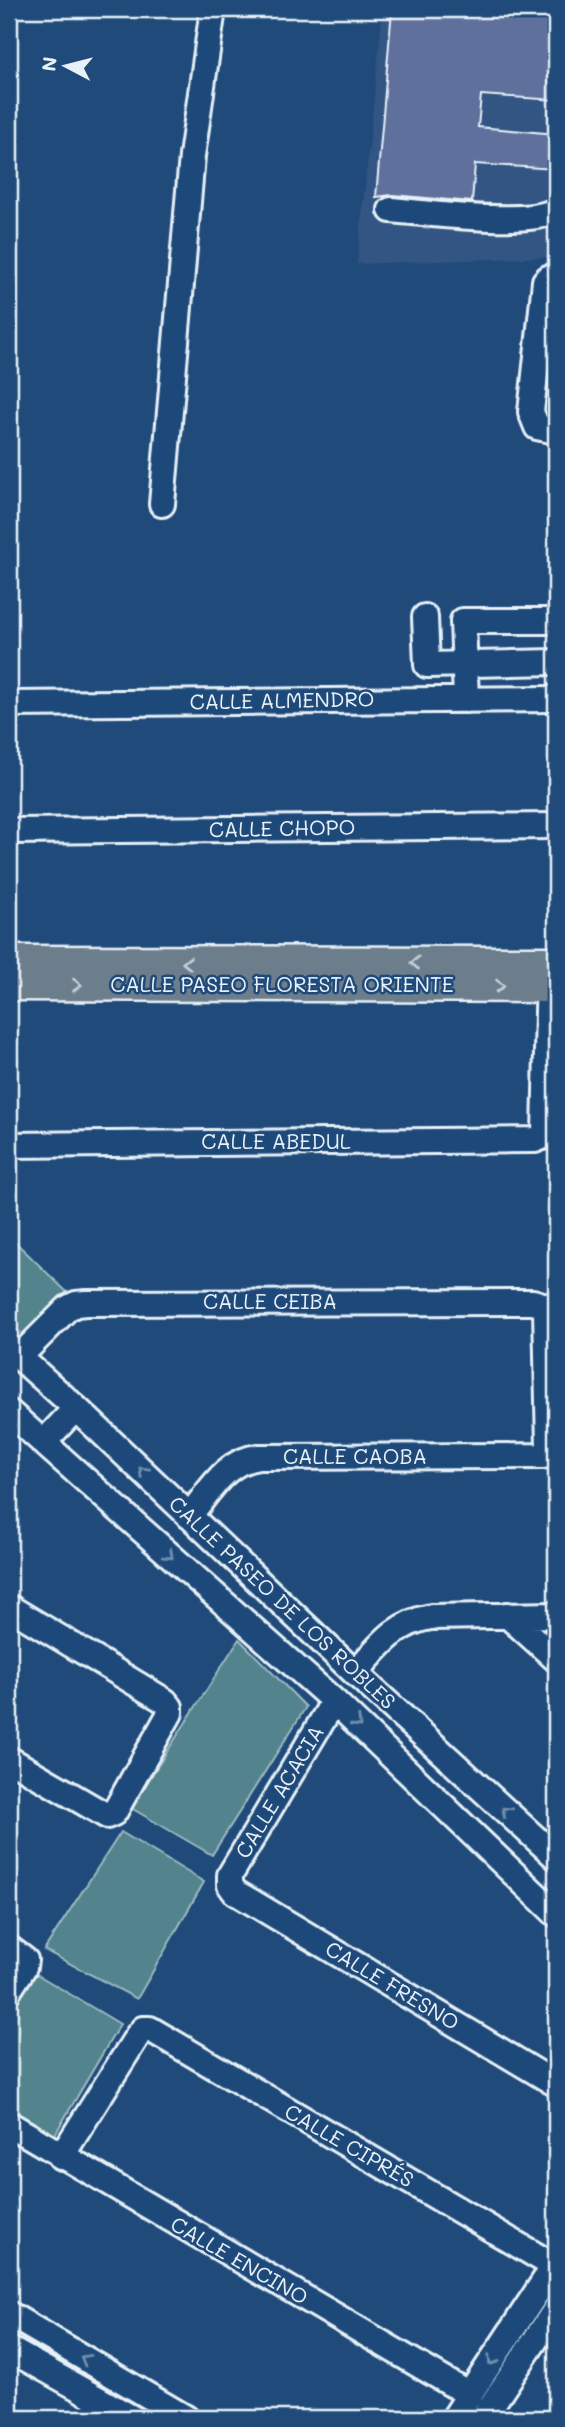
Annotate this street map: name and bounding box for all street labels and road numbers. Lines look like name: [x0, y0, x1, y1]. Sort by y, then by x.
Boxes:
street label: CALLE ALMENDRO: [189, 684, 375, 715]
street label: CALLE CHOPO: [209, 813, 355, 842]
street label: CALLE PASEO FLORESTA ORIENTE: [110, 970, 454, 997]
street label: CALLE ABEDUL: [201, 1127, 351, 1154]
street label: CALLE CEIBA: [203, 1287, 337, 1314]
street label: CALLE CAOBA: [283, 1442, 427, 1469]
street label: CALLE PASEO DE LOS ROBLES: [164, 1489, 402, 1714]
street label: CALLE ACACIA: [228, 1720, 329, 1863]
street label: CALLE FRESNO: [321, 1934, 465, 2035]
street label: CALLE CIPRÉS: [280, 2097, 419, 2193]
street label: CALLE ENCINO: [166, 2209, 313, 2310]

